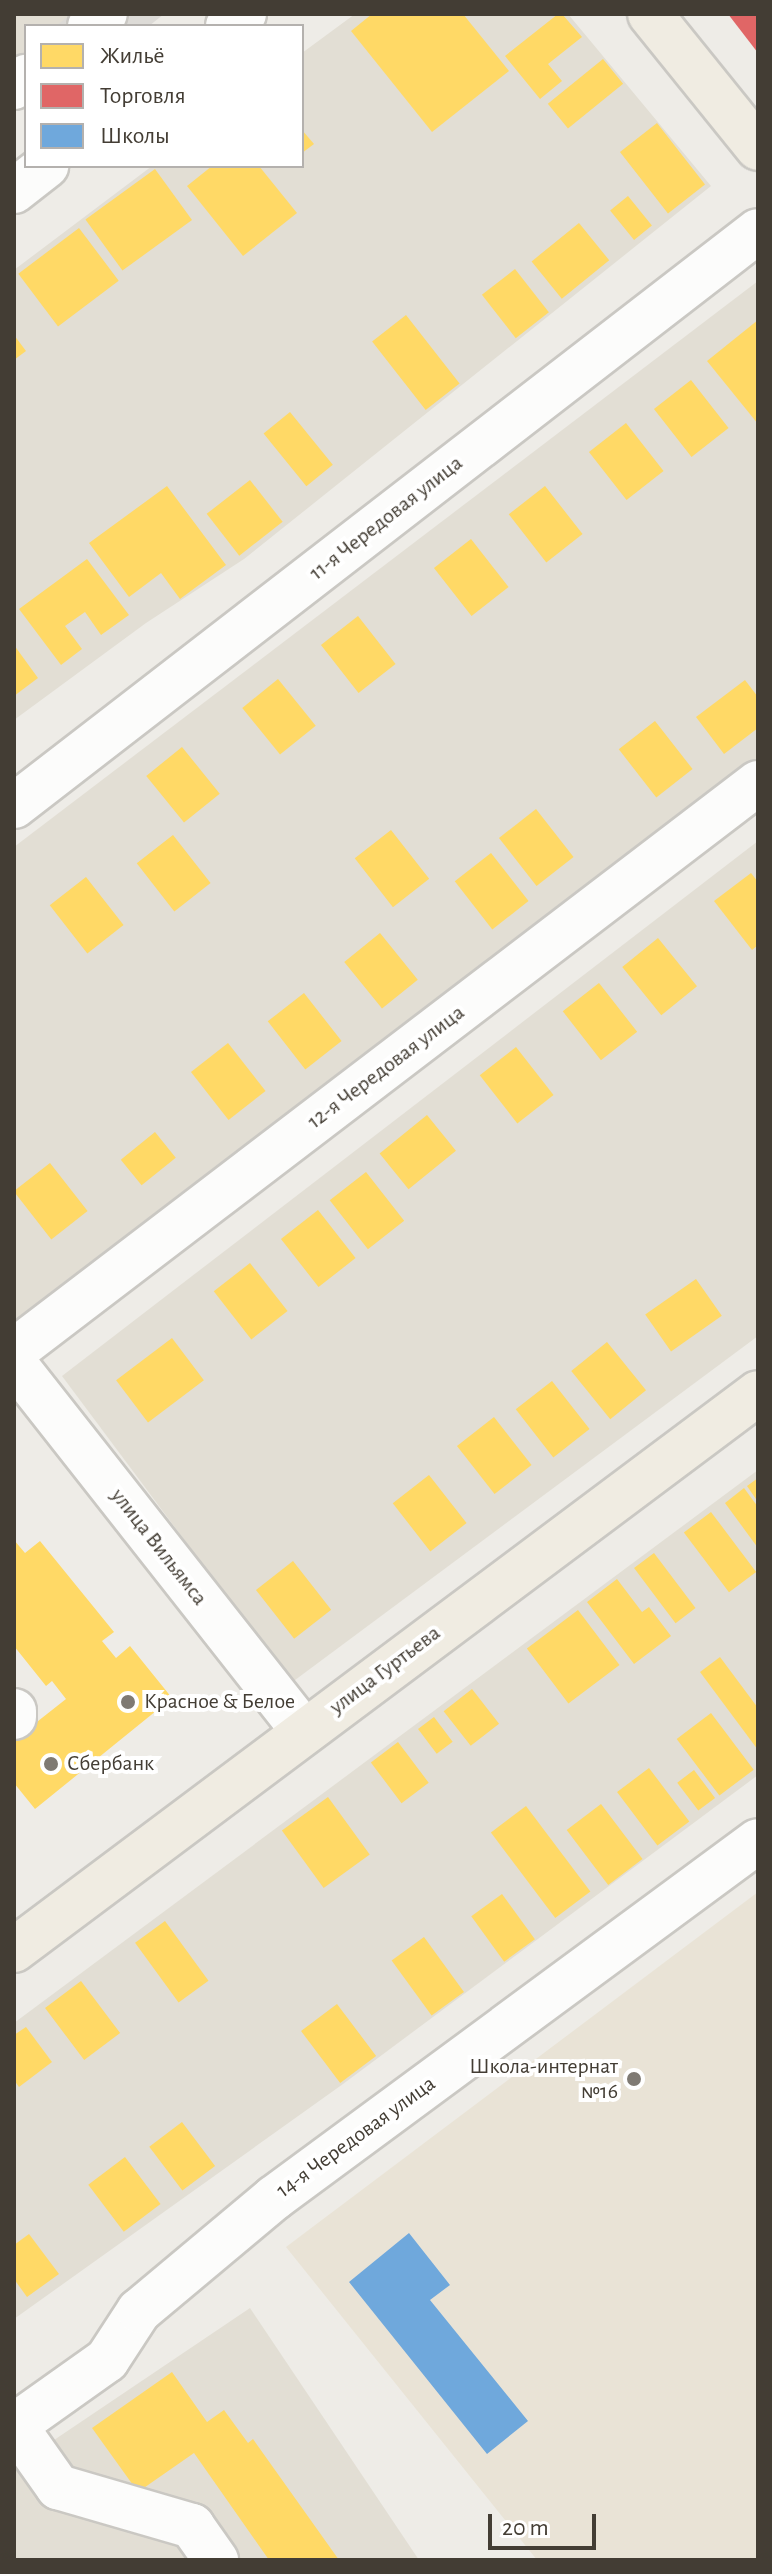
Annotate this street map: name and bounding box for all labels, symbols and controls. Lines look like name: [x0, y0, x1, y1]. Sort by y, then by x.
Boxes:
legend: [24, 24, 304, 168]
text: Жильё: [100, 44, 165, 68]
text: Торговля: [100, 84, 186, 108]
text: Школы: [100, 124, 170, 148]
street label: 11-я Чередовая улица: [304, 450, 468, 586]
street label: 12-я Чередовая улица: [302, 999, 470, 1135]
street label: улица Вильямса: [105, 1483, 213, 1611]
street label: улица Гуртьева: [324, 1620, 446, 1720]
place label: Красное & Белое: [144, 1689, 295, 1715]
marker: Красное & Белое: [119, 1693, 137, 1711]
place label: Сбербанк: [67, 1751, 154, 1777]
marker: Сбербанк: [42, 1755, 60, 1773]
place label: Школа-интернат №16: [469, 2053, 618, 2104]
street label: 14-я Чередовая улица: [271, 2070, 441, 2204]
marker: Школа-интернат №16: [625, 2070, 643, 2088]
scale bar: [492, 2498, 600, 2548]
text: 20 m: [502, 2516, 549, 2540]

